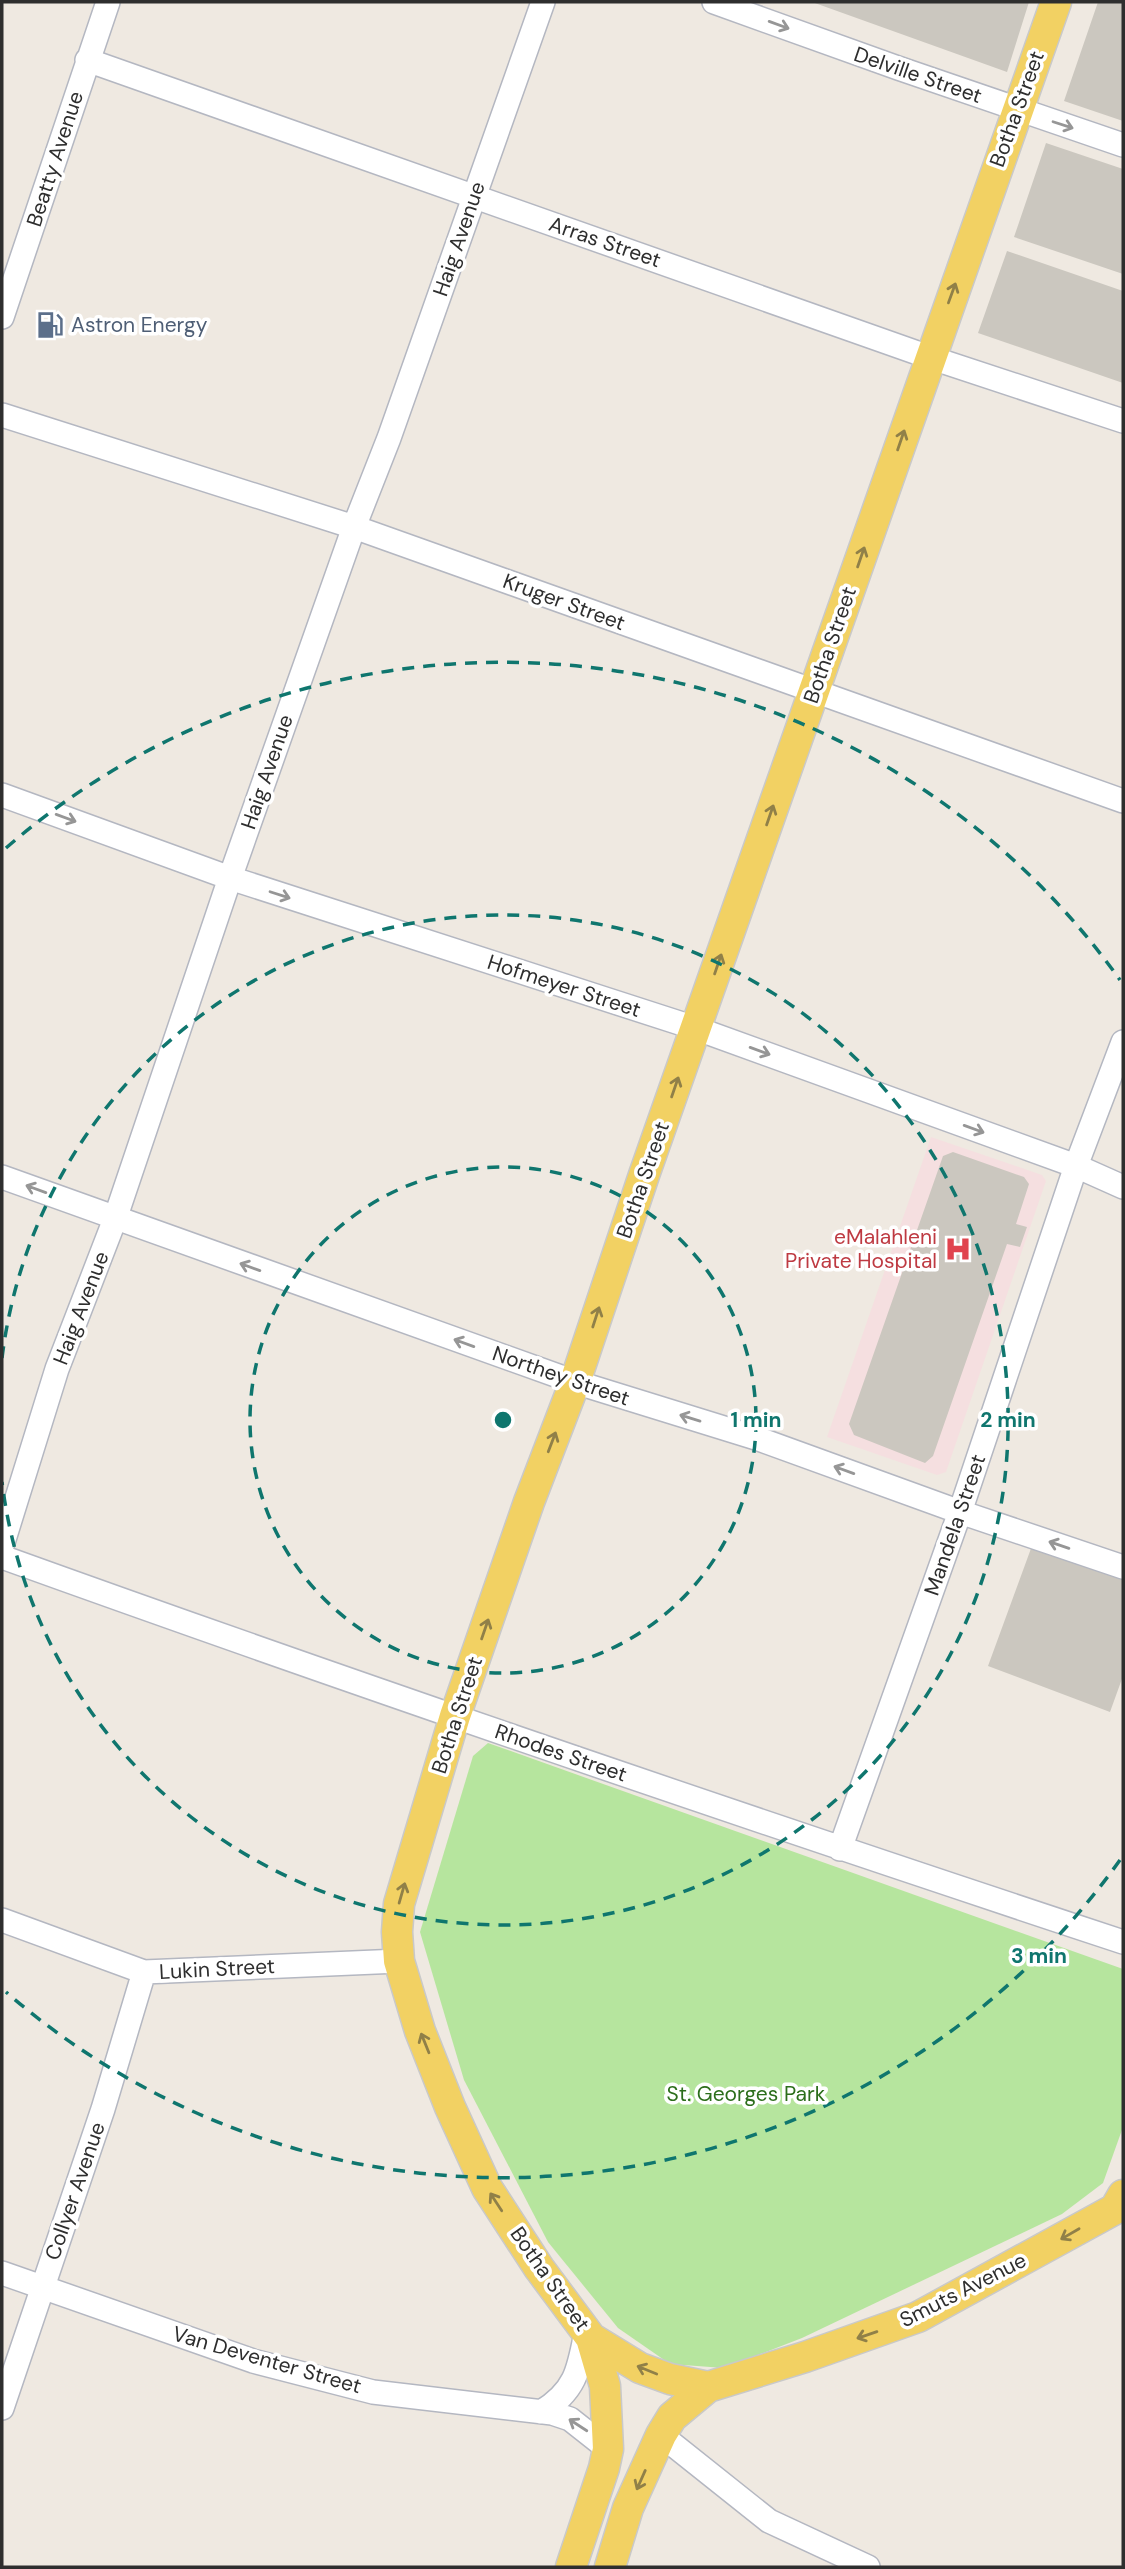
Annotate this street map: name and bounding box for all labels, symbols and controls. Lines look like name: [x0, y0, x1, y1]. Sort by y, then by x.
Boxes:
one-way arrow: [767, 20, 789, 32]
street label: Delville Street: [850, 40, 986, 110]
street label: Botha Street: [983, 47, 1051, 171]
street label: Beatty Avenue: [20, 88, 90, 230]
one-way arrow: [1051, 120, 1073, 132]
street label: Haig Avenue: [426, 178, 492, 300]
street label: Arras Street: [545, 210, 665, 274]
one-way arrow: [946, 282, 959, 304]
fuel station icon: Astron Energy: [35, 310, 65, 340]
place label: Astron Energy: [71, 311, 208, 339]
one-way arrow: [896, 429, 908, 451]
one-way arrow: [856, 546, 868, 568]
street label: Kruger Street: [499, 567, 629, 637]
street label: Botha Street: [797, 583, 863, 707]
street label: Haig Avenue: [234, 711, 300, 833]
one-way arrow: [764, 804, 777, 826]
one-way arrow: [54, 813, 76, 826]
one-way arrow: [269, 889, 291, 902]
street label: Hofmeyer Street: [484, 948, 644, 1024]
one-way arrow: [713, 953, 725, 975]
one-way arrow: [748, 1046, 770, 1058]
one-way arrow: [670, 1077, 682, 1099]
street label: Botha Street: [610, 1118, 676, 1242]
one-way arrow: [962, 1124, 984, 1136]
one-way arrow: [26, 1182, 48, 1195]
place label: eMalahleni Private Hospital: [785, 1223, 937, 1275]
hospital icon: eMalahleni Private Hospital: [943, 1234, 973, 1264]
street label: Haig Avenue: [47, 1247, 115, 1369]
one-way arrow: [240, 1259, 262, 1272]
one-way arrow: [591, 1307, 604, 1329]
one-way arrow: [454, 1336, 476, 1348]
street label: Northey Street: [489, 1339, 633, 1413]
text: 1 min: [730, 1406, 782, 1434]
text: 2 min: [980, 1406, 1036, 1434]
centre of rings: [491, 1408, 515, 1432]
one-way arrow: [680, 1411, 702, 1423]
one-way arrow: [547, 1432, 560, 1453]
street label: Mandela Street: [918, 1451, 992, 1599]
one-way arrow: [833, 1463, 855, 1476]
one-way arrow: [1048, 1538, 1070, 1550]
one-way arrow: [480, 1618, 492, 1640]
street label: Botha Street: [425, 1653, 489, 1777]
street label: Rhodes Street: [491, 1717, 631, 1789]
one-way arrow: [397, 1882, 410, 1904]
text: 3 min: [1011, 1942, 1067, 1970]
street label: Lukin Street: [158, 1952, 276, 1986]
one-way arrow: [417, 2033, 430, 2055]
park label: St. Georges Park: [667, 2080, 826, 2108]
street label: Collyer Avenue: [38, 2118, 112, 2264]
one-way arrow: [489, 2193, 504, 2212]
street label: Botha Street: [504, 2221, 596, 2337]
one-way arrow: [1060, 2228, 1081, 2241]
street label: Smuts Avenue: [895, 2246, 1031, 2334]
street label: Van Deventer Street: [169, 2320, 365, 2400]
one-way arrow: [856, 2330, 878, 2342]
one-way arrow: [636, 2362, 658, 2375]
one-way arrow: [568, 2418, 588, 2432]
one-way arrow: [634, 2468, 647, 2490]

